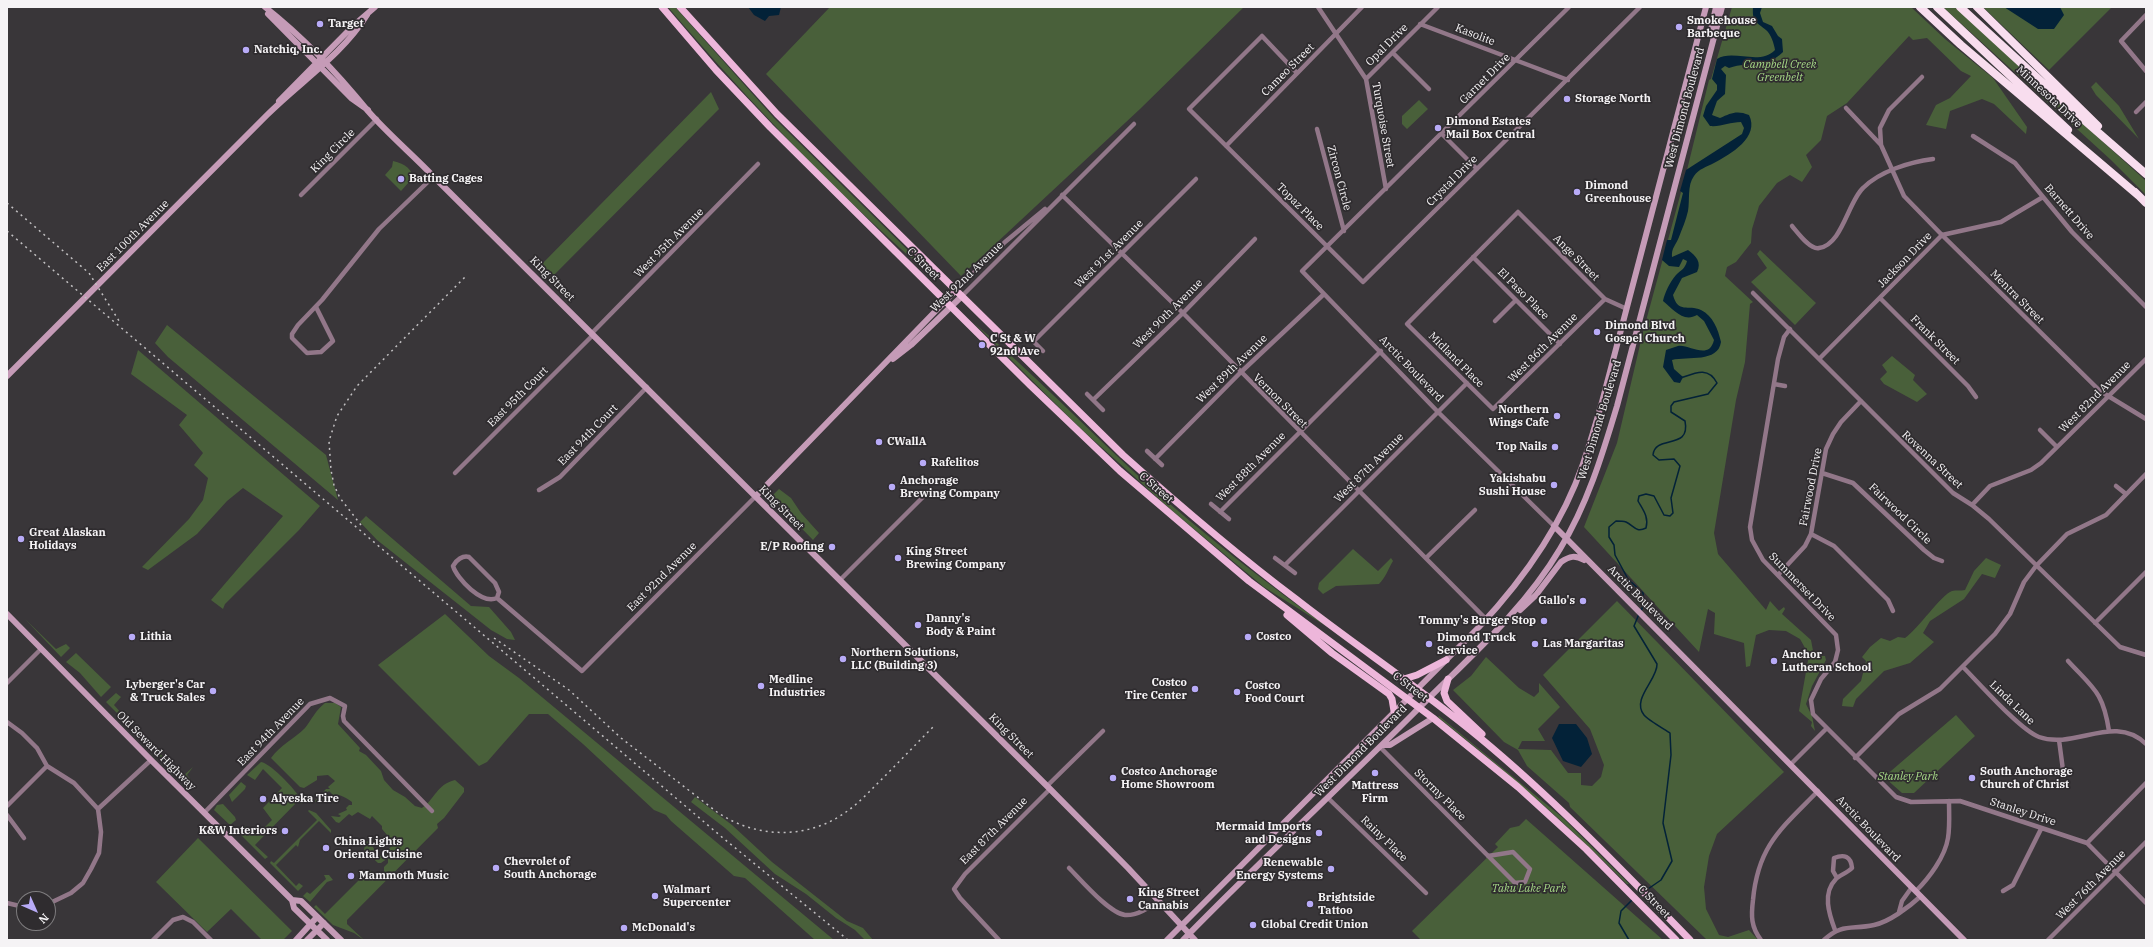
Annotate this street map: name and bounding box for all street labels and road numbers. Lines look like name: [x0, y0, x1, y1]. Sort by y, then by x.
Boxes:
street label: Opal Drive: [1363, 21, 1411, 69]
street label: Kasolite: [1453, 21, 1497, 49]
street label: Cameo Street: [1259, 41, 1317, 99]
street label: West Dimond Boulevard: [1662, 46, 1708, 170]
street label: Garnet Drive: [1457, 51, 1513, 107]
street label: Minnesota Drive: [2013, 63, 2085, 131]
street label: Turquoise Street: [1369, 81, 1397, 169]
street label: King Circle: [308, 126, 358, 176]
street label: Zircon Circle: [1324, 144, 1354, 212]
street label: Crystal Drive: [1424, 153, 1480, 209]
street label: Topaz Place: [1274, 181, 1326, 233]
street label: Barnett Drive: [2041, 182, 2097, 242]
street label: East 100th Avenue: [94, 197, 172, 275]
street label: West 95th Avenue: [631, 205, 707, 281]
street label: West 91st Avenue: [1072, 217, 1146, 291]
street label: Jackson Drive: [1875, 230, 1935, 290]
street label: Ange Street: [1550, 232, 1602, 284]
street label: West 92nd Avenue: [928, 239, 1006, 315]
street label: C Street: [904, 245, 942, 283]
street label: King Street: [527, 254, 577, 304]
street label: El Paso Place: [1495, 266, 1551, 322]
street label: Mentra Street: [1987, 267, 2047, 327]
street label: West 90th Avenue: [1130, 276, 1206, 352]
street label: West 86th Avenue: [1505, 310, 1581, 386]
street label: Frank Street: [1908, 313, 1962, 367]
street label: Midland Place: [1426, 330, 1486, 390]
street label: West 89th Avenue: [1194, 332, 1270, 406]
street label: Arctic Boulevard: [1376, 333, 1446, 405]
street label: West Dimond Boulevard: [1575, 358, 1625, 482]
street label: West 82nd Avenue: [2056, 358, 2134, 436]
street label: East 95th Court: [485, 364, 551, 430]
street label: Vernon Street: [1250, 371, 1310, 431]
street label: East 94th Court: [555, 402, 621, 468]
street label: Rovenna Street: [1899, 428, 1965, 492]
street label: West 88th Avenue: [1213, 429, 1289, 505]
street label: West 87th Avenue: [1331, 430, 1407, 506]
street label: Fairwood Drive: [1797, 447, 1825, 527]
street label: C Street: [1136, 470, 1176, 506]
street label: Fairwood Circle: [1866, 481, 1934, 547]
street label: King Street: [756, 483, 806, 533]
street label: East 92nd Avenue: [624, 539, 700, 615]
street label: Summerset Drive: [1766, 550, 1838, 624]
street label: Arctic Boulevard: [1605, 563, 1675, 633]
street label: C Street: [1390, 670, 1430, 704]
street label: Linda Lane: [1987, 678, 2037, 728]
street label: East 94th Avenue: [235, 695, 307, 769]
street label: West Dimond Boulevard: [1312, 702, 1410, 800]
street label: Old Seward Highway: [114, 709, 198, 793]
street label: King Street: [986, 711, 1036, 761]
street label: Stormy Place: [1411, 766, 1469, 824]
street label: Arctic Boulevard: [1833, 793, 1903, 865]
street label: East 87th Avenue: [958, 795, 1030, 867]
street label: Stanley Drive: [1988, 795, 2058, 829]
street label: Rainy Place: [1358, 813, 1410, 865]
street label: West 76th Avenue: [2053, 847, 2129, 923]
street label: C Street: [1635, 883, 1673, 921]

